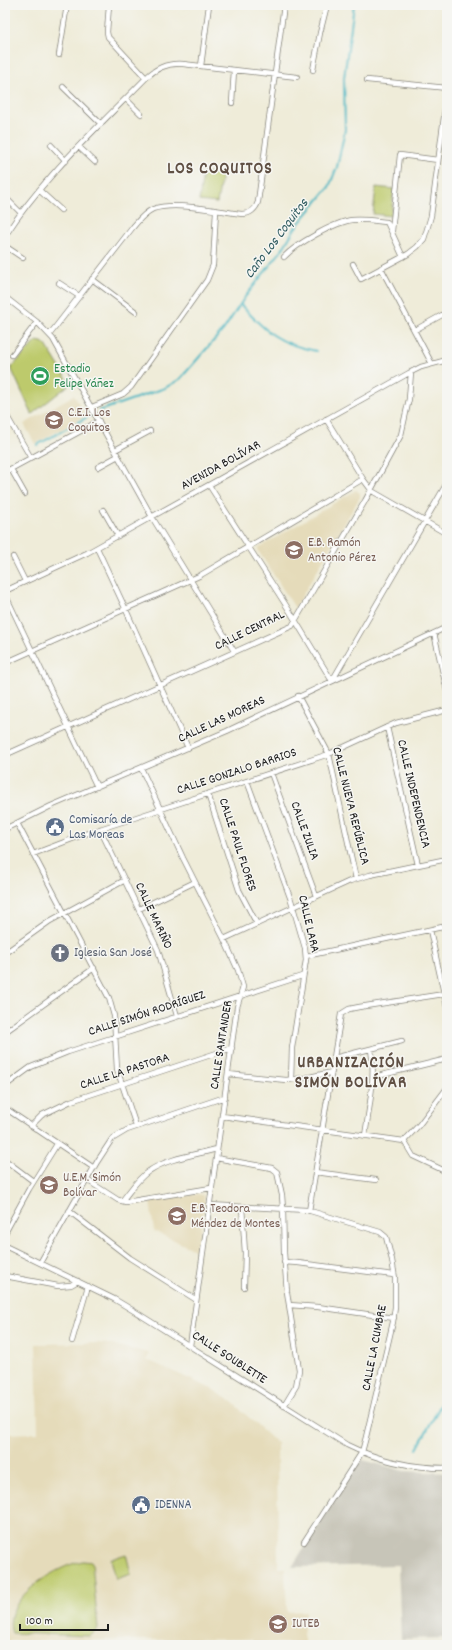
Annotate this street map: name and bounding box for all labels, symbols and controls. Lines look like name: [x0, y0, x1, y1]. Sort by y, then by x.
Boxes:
district label: LOS COQUITOS: [167, 158, 273, 182]
water label: Caño Los Coquitos: [240, 194, 314, 283]
place label: Estadio Felipe Yáñez: [54, 360, 114, 394]
sports icon: Estadio Felipe Yáñez: [29, 365, 51, 387]
place label: C.E.I. Los Coquitos: [68, 404, 110, 438]
school or university icon: C.E.I. Los Coquitos: [43, 409, 65, 431]
street label: AVENIDA BOLÍVAR: [178, 436, 264, 496]
place label: E.B. Ramón Antonio Pérez: [308, 534, 376, 568]
school or university icon: E.B. Ramón Antonio Pérez: [283, 539, 305, 561]
street label: CALLE CENTRAL: [212, 606, 289, 656]
street label: CALLE LAS MOREAS: [175, 691, 269, 749]
street label: CALLE INDEPENDENCIA: [391, 738, 435, 850]
street label: CALLE GONZALO BARRIOS: [175, 744, 300, 800]
street label: CALLE NUEVA REPÚBLICA: [326, 745, 374, 867]
street label: CALLE PAUL FLORES: [213, 796, 261, 894]
street label: CALLE ZULIA: [285, 799, 323, 863]
place label: Comisaría de Las Moreas: [69, 811, 132, 845]
public building icon: Comisaría de Las Moreas: [44, 816, 66, 838]
street label: CALLE MARIÑO: [129, 880, 177, 952]
street label: CALLE LARA: [292, 893, 324, 955]
church icon: Iglesia San José: [49, 942, 71, 964]
place label: Iglesia San José: [74, 944, 152, 963]
street label: CALLE SIMÓN RODRÍGUEZ: [86, 986, 208, 1042]
street label: CALLE SANTANDER: [206, 999, 238, 1091]
street label: CALLE LA PASTORA: [78, 1049, 172, 1095]
district label: URBANIZACIÓN SIMÓN BOLÍVAR: [295, 1052, 407, 1096]
place label: U.E.M. Simón Bolívar: [63, 1169, 121, 1203]
school or university icon: U.E.M. Simón Bolívar: [38, 1174, 60, 1196]
place label: E.B. Teodora Méndez de Montes: [191, 1200, 280, 1234]
school or university icon: E.B. Teodora Méndez de Montes: [166, 1205, 188, 1227]
street label: CALLE LA CUMBRE: [357, 1303, 393, 1393]
street label: CALLE SOUBLETTE: [188, 1327, 270, 1389]
public building icon: IDENNA: [130, 1494, 152, 1516]
place label: IDENNA: [155, 1496, 192, 1515]
scale bar: [20, 1606, 108, 1632]
text: 100 m: [26, 1613, 53, 1630]
school or university icon: IUTEB: [267, 1613, 289, 1635]
place label: IUTEB: [292, 1615, 320, 1634]

